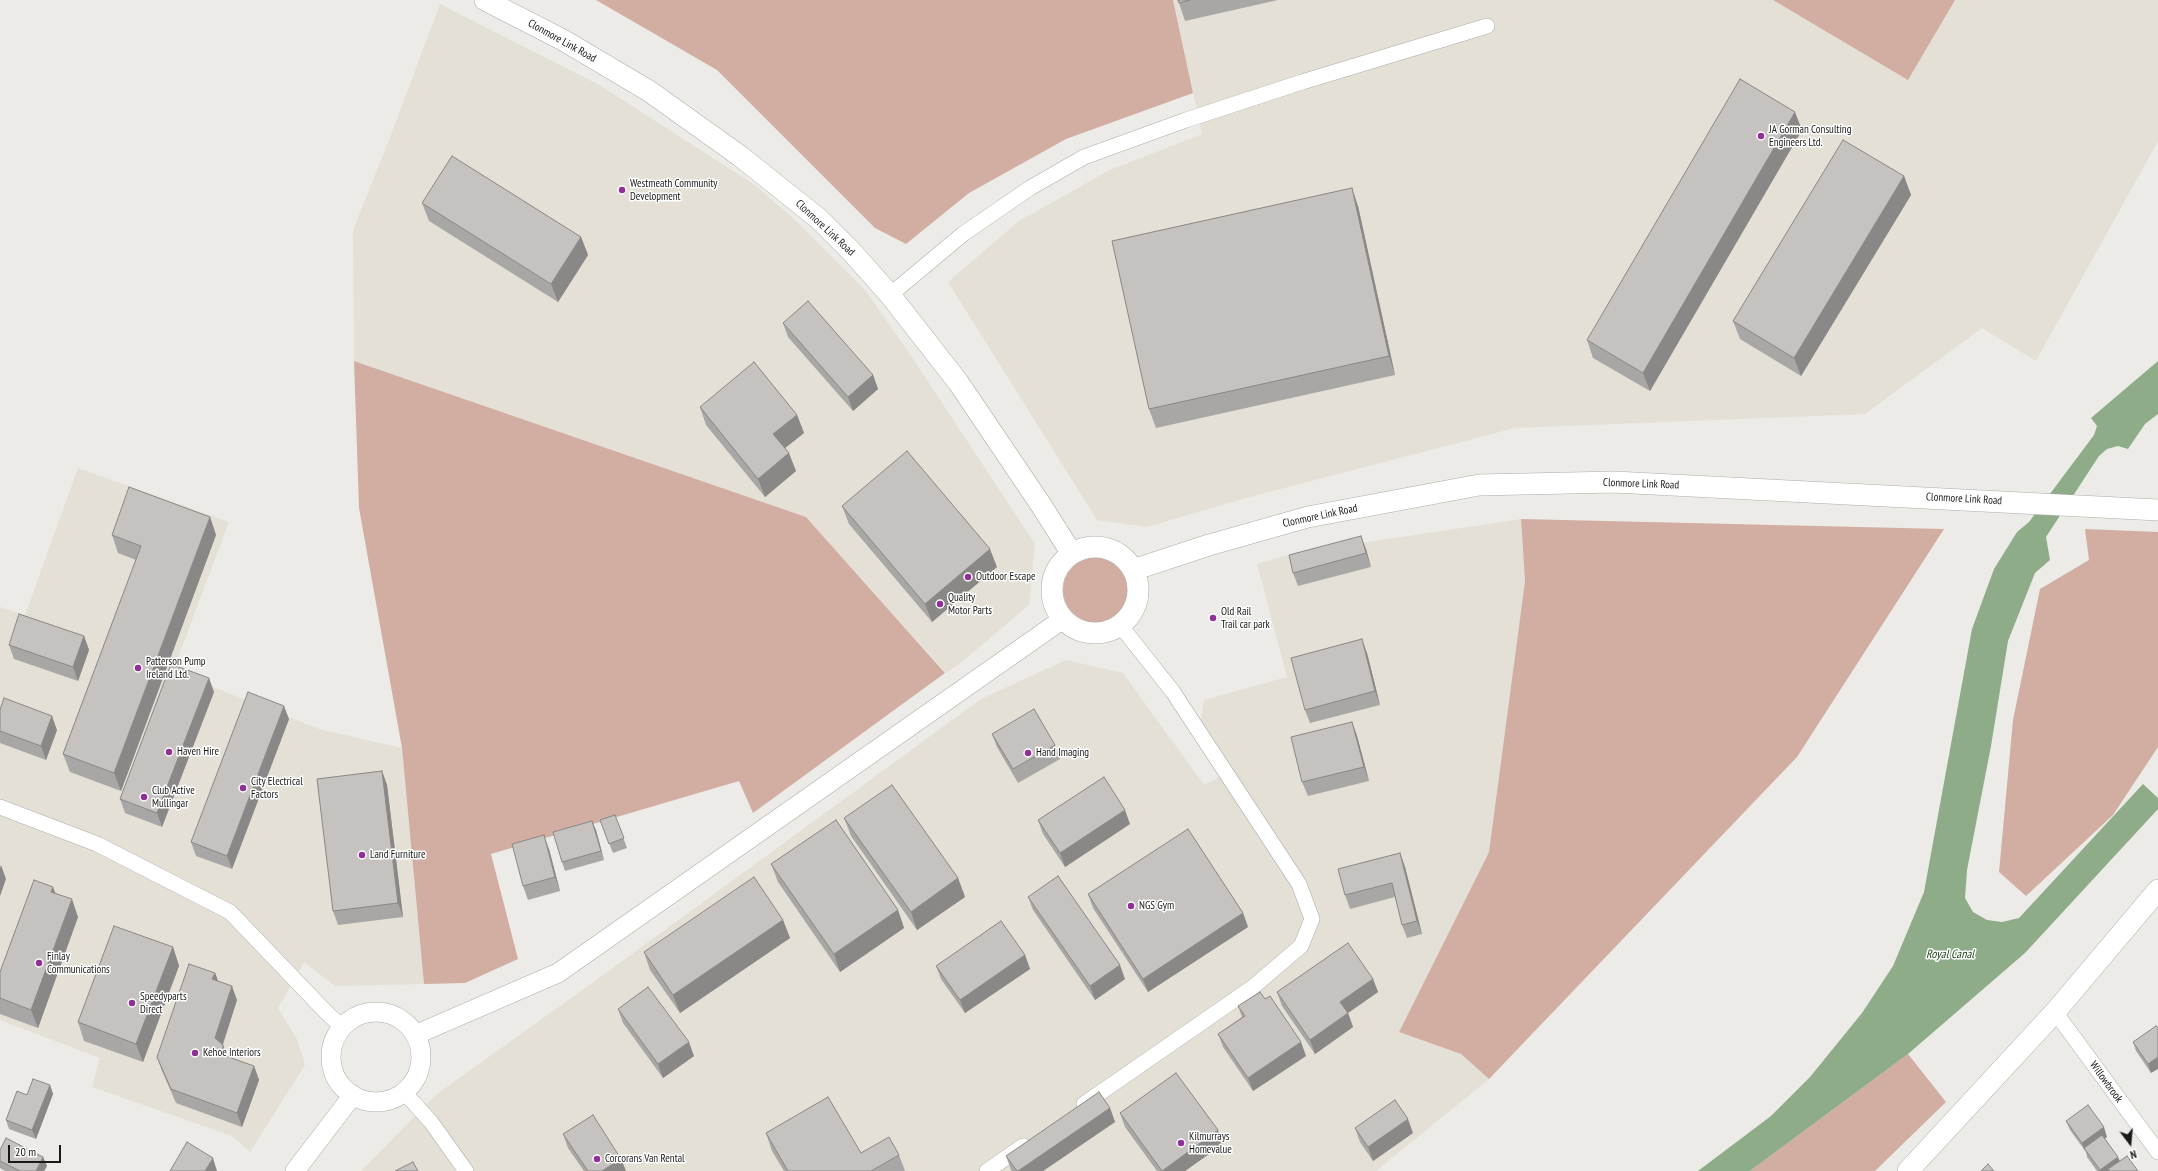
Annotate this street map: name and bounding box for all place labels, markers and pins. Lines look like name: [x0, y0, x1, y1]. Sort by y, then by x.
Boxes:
place label: JA Gorman Consulting Engineers Ltd.: [1769, 123, 1851, 149]
marker: JA Gorman Consulting Engineers Ltd.: [1756, 131, 1766, 141]
place label: Westmeath Community Development: [630, 177, 717, 203]
marker: Westmeath Community Development: [617, 185, 627, 195]
place label: Outdoor Escape: [976, 570, 1036, 584]
marker: Outdoor Escape: [963, 572, 973, 582]
place label: Quality Motor Parts: [948, 591, 992, 617]
marker: Quality Motor Parts: [935, 599, 945, 609]
place label: Old Rail Trail car park: [1221, 605, 1270, 631]
marker: Old Rail Trail car park: [1208, 613, 1218, 623]
place label: Patterson Pump Ireland Ltd.: [146, 655, 206, 681]
marker: Patterson Pump Ireland Ltd.: [133, 663, 143, 673]
place label: Haven Hire: [177, 745, 219, 759]
place label: Hand Imaging: [1036, 746, 1089, 760]
marker: Haven Hire: [164, 747, 174, 757]
marker: Hand Imaging: [1023, 748, 1033, 758]
place label: City Electrical Factors: [251, 775, 303, 801]
marker: City Electrical Factors: [238, 783, 248, 793]
place label: Club Active Mullingar: [152, 784, 195, 810]
marker: Club Active Mullingar: [139, 792, 149, 802]
place label: Land Furniture: [370, 848, 426, 862]
marker: Land Furniture: [357, 850, 367, 860]
place label: NGS Gym: [1139, 899, 1174, 913]
marker: NGS Gym: [1126, 901, 1136, 911]
place label: Finlay Communications: [47, 950, 110, 976]
marker: Finlay Communications: [34, 958, 44, 968]
place label: Speedyparts Direct: [140, 990, 187, 1016]
marker: Speedyparts Direct: [127, 998, 137, 1008]
place label: Kehoe Interiors: [203, 1046, 261, 1060]
marker: Kehoe Interiors: [190, 1048, 200, 1058]
place label: Kilmurrays Homevalue: [1189, 1130, 1232, 1156]
marker: Kilmurrays Homevalue: [1176, 1138, 1186, 1148]
place label: Corcorans Van Rental: [605, 1152, 685, 1166]
marker: Corcorans Van Rental: [592, 1154, 602, 1164]

